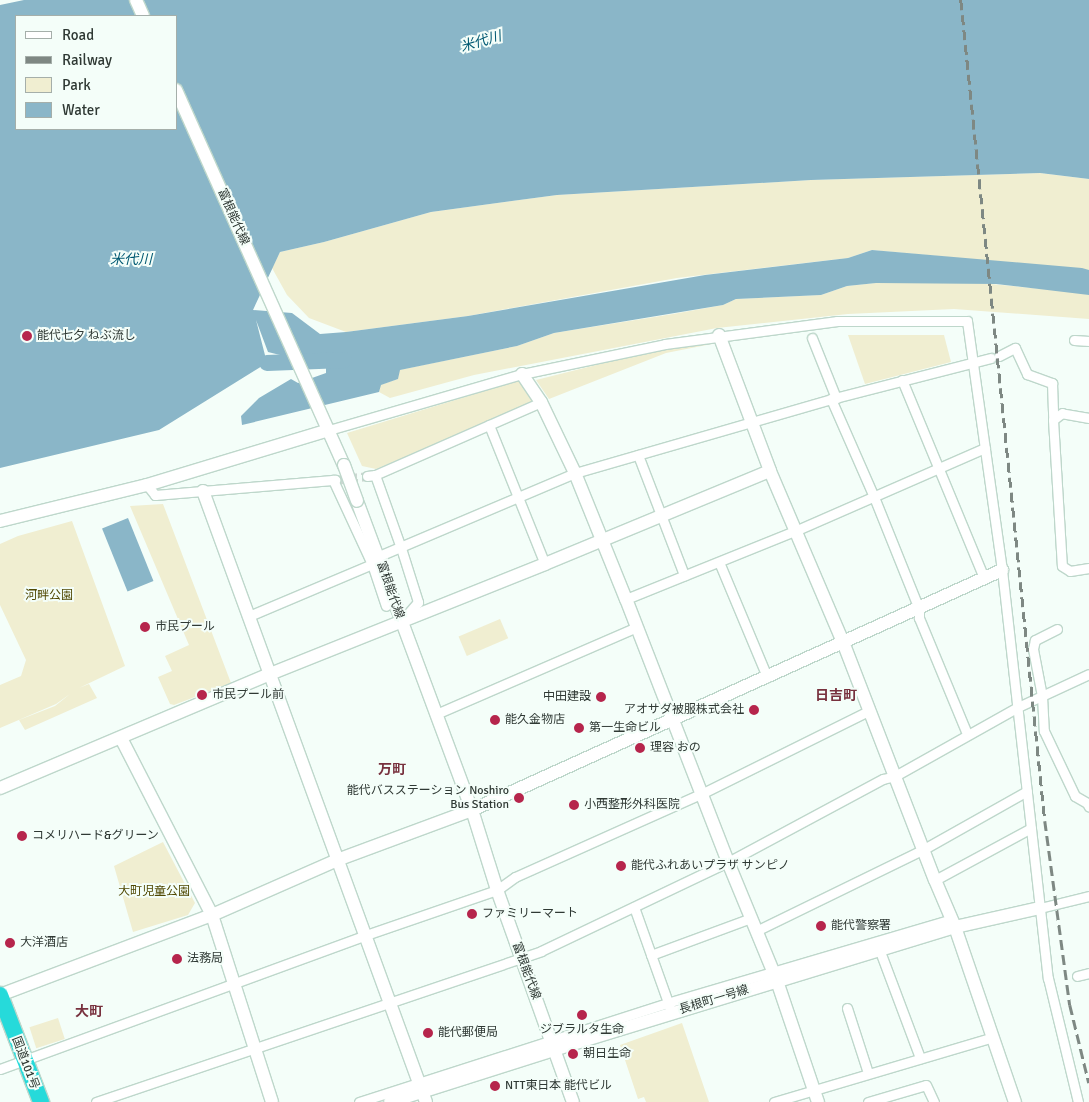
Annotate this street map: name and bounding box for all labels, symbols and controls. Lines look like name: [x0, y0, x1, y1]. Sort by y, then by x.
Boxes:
legend: [15, 15, 178, 130]
text: Road: [62, 26, 94, 44]
water label: 米代川: [458, 28, 504, 56]
text: Railway: [62, 51, 112, 69]
text: Park: [62, 76, 91, 94]
text: Water: [62, 101, 100, 119]
street label: 富根能代線: [214, 187, 252, 247]
water label: 米代川: [110, 252, 152, 268]
place label: 能代七夕 ねぶ流し: [37, 329, 136, 343]
marker: 能代七夕 ねぶ流し: [21, 330, 33, 342]
street label: 富根能代線: [373, 559, 407, 621]
park label: 河畔公園: [25, 589, 73, 603]
place label: 市民プール: [155, 620, 215, 634]
marker: 市民プール: [139, 621, 151, 633]
place label: 市民プール前: [212, 688, 284, 702]
district label: 日吉町: [815, 688, 857, 704]
marker: 市民プール前: [196, 689, 208, 701]
place label: 中田建設: [543, 690, 591, 704]
marker: 中田建設: [595, 691, 607, 703]
place label: アオサダ被服株式会社: [624, 703, 744, 717]
marker: アオサダ被服株式会社: [748, 704, 760, 716]
place label: 能久金物店: [505, 713, 565, 727]
marker: 能久金物店: [489, 714, 501, 726]
place label: 第一生命ビル: [589, 721, 661, 735]
marker: 第一生命ビル: [573, 722, 585, 734]
place label: 理容 おの: [650, 741, 701, 755]
marker: 理容 おの: [634, 742, 646, 754]
district label: 万町: [378, 762, 406, 778]
place label: 能代バスステーション Noshiro Bus Station: [347, 784, 509, 812]
marker: 能代バスステーション Noshiro Bus Station: [513, 792, 525, 804]
place label: 小西整形外科医院: [584, 798, 680, 812]
marker: 小西整形外科医院: [568, 799, 580, 811]
place label: コメリハード&グリーン: [32, 829, 159, 843]
marker: コメリハード&グリーン: [16, 830, 28, 842]
place label: 能代ふれあいプラザ サンピノ: [631, 859, 790, 873]
marker: 能代ふれあいプラザ サンピノ: [615, 860, 627, 872]
park label: 大町児童公園: [118, 885, 190, 899]
place label: ファミリーマート: [482, 907, 578, 921]
marker: ファミリーマート: [466, 908, 478, 920]
place label: 能代警察署: [831, 919, 891, 933]
marker: 能代警察署: [815, 920, 827, 932]
place label: 大洋酒店: [20, 936, 68, 950]
marker: 大洋酒店: [4, 937, 16, 949]
street label: 富根能代線: [509, 940, 543, 1002]
place label: 法務局: [187, 952, 223, 966]
marker: 法務局: [171, 953, 183, 965]
street label: 長根町一号線: [677, 983, 751, 1017]
district label: 大町: [75, 1004, 103, 1020]
marker: ジブラルタ生命: [576, 1009, 588, 1021]
place label: ジブラルタ生命: [540, 1023, 624, 1037]
place label: 能代郵便局: [438, 1026, 498, 1040]
marker: 能代郵便局: [422, 1027, 434, 1039]
street label: 国道101号: [8, 1035, 42, 1091]
place label: 朝日生命: [583, 1047, 631, 1061]
marker: 朝日生命: [567, 1048, 579, 1060]
place label: NTT東日本 能代ビル: [505, 1079, 612, 1093]
marker: NTT東日本 能代ビル: [489, 1080, 501, 1092]

